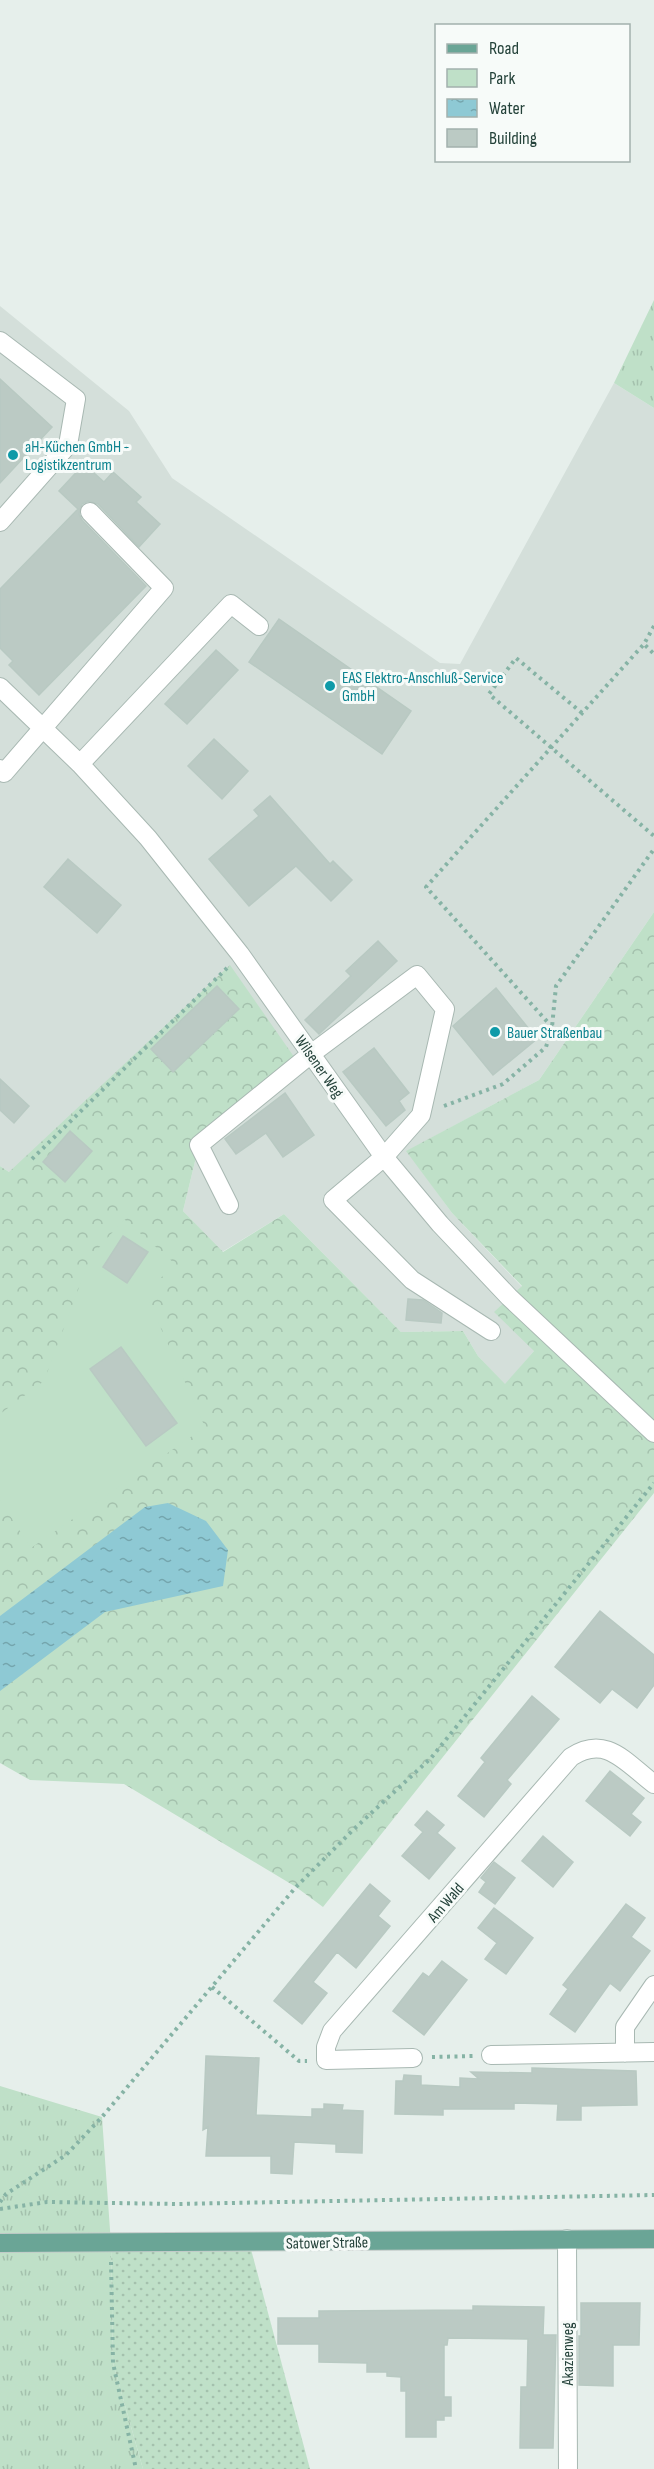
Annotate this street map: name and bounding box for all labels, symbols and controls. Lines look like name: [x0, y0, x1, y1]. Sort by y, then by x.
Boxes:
legend: [435, 24, 630, 162]
text: Road: [489, 38, 519, 59]
text: Park: [489, 68, 515, 89]
text: Water: [489, 98, 525, 119]
text: Building: [489, 128, 537, 149]
place label: aH-Küchen GmbH - Logistikzentrum: [25, 438, 130, 475]
marker: aH-Küchen GmbH - Logistikzentrum: [6, 448, 20, 462]
place label: EAS Elektro-Anschluß-Service GmbH: [342, 669, 503, 706]
marker: EAS Elektro-Anschluß-Service GmbH: [323, 679, 337, 693]
place label: Bauer Straßenbau: [507, 1024, 602, 1043]
marker: Bauer Straßenbau: [488, 1025, 502, 1039]
street label: Wilsener Weg: [290, 1032, 347, 1102]
street label: Am Wald: [423, 1879, 468, 1927]
street label: Satower Straße: [286, 2233, 368, 2254]
street label: Akazienweg: [559, 2322, 578, 2387]

